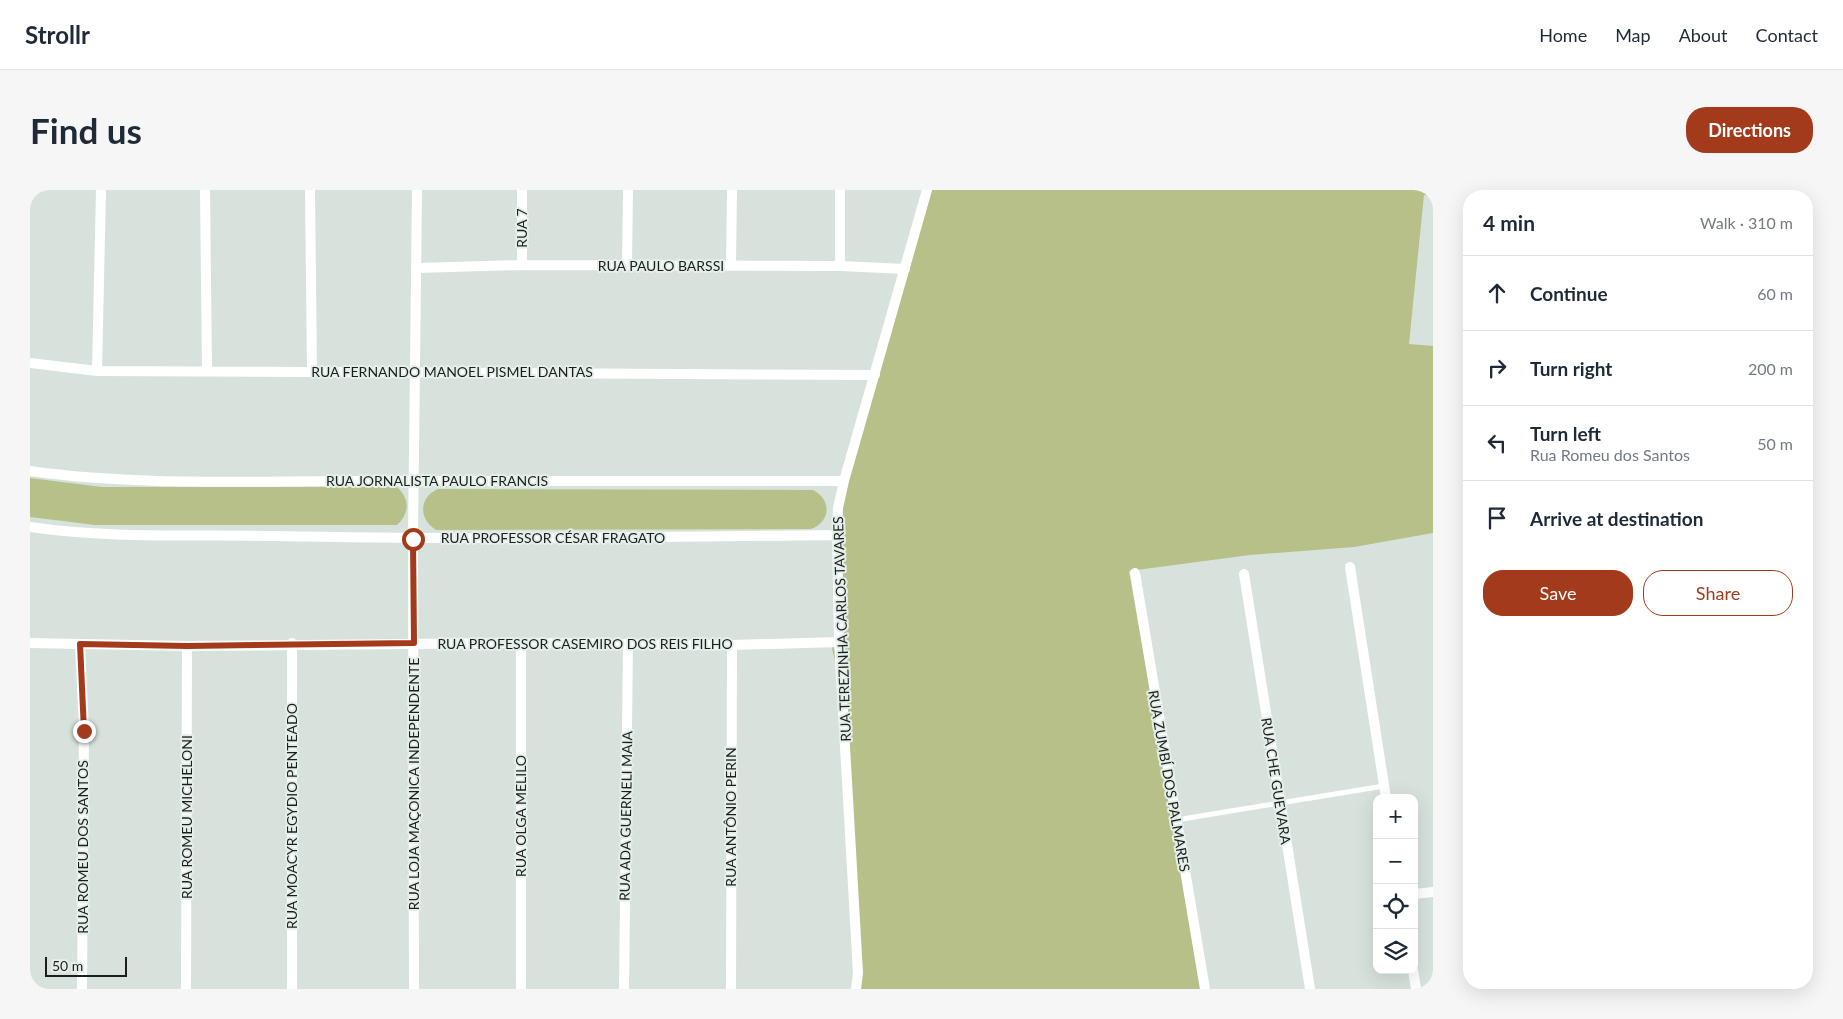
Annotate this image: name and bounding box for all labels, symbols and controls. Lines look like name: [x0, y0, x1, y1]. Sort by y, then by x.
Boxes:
text: Strollr: [25, 20, 90, 49]
text: Home: [1539, 24, 1587, 46]
text: Map: [1615, 24, 1651, 46]
text: About: [1679, 24, 1728, 46]
text: Contact: [1756, 24, 1818, 46]
button: Directions: [1686, 107, 1813, 153]
text: Find us: [30, 109, 142, 151]
street label: RUA 7: [513, 208, 530, 248]
text: 4 min: [1483, 210, 1535, 235]
text: Walk · 310 m: [1700, 213, 1793, 232]
street label: RUA PAULO BARSSI: [598, 257, 724, 274]
icon: ahead: [1483, 279, 1511, 307]
text: Continue: [1530, 282, 1608, 305]
text: 60 m: [1757, 284, 1793, 303]
icon: right: [1483, 354, 1511, 382]
text: Turn right: [1530, 357, 1612, 380]
text: 200 m: [1748, 359, 1793, 378]
street label: RUA FERNANDO MANOEL PISMEL DANTAS: [311, 363, 593, 380]
text: Turn left: [1530, 422, 1601, 445]
icon: left: [1483, 429, 1511, 457]
text: 50 m: [1757, 434, 1793, 453]
text: Rua Romeu dos Santos: [1530, 445, 1690, 464]
street label: RUA JORNALISTA PAULO FRANCIS: [326, 472, 548, 489]
icon: arrive: [1483, 504, 1511, 532]
text: Arrive at destination: [1530, 507, 1703, 530]
street label: RUA TEREZINHA CARLOS TAVARES: [829, 516, 854, 742]
route start: [402, 528, 425, 551]
street label: RUA PROFESSOR CÉSAR FRAGATO: [441, 529, 665, 546]
button: Save: [1483, 570, 1633, 616]
button: Share: [1643, 570, 1793, 616]
street label: RUA PROFESSOR CASEMIRO DOS REIS FILHO: [437, 635, 733, 652]
street label: RUA LOJA MAÇONICA INDEPENDENTE: [405, 658, 422, 910]
street label: RUA ZUMBÍ DOS PALMARES: [1145, 689, 1194, 873]
street label: RUA MOACYR EGYDIO PENTEADO: [283, 703, 300, 929]
street label: RUA CHE GUEVARA: [1258, 716, 1295, 846]
route end: [73, 720, 96, 743]
street label: RUA ADA GUERNELI MAIA: [616, 730, 635, 901]
street label: RUA ROMEU MICHELONI: [178, 735, 195, 899]
street label: RUA ANTÔNIO PERIN: [722, 747, 739, 887]
street label: RUA OLGA MELILO: [512, 755, 529, 877]
street label: RUA ROMEU DOS SANTOS: [74, 760, 91, 934]
map controls: [1373, 794, 1418, 974]
button: +: [1373, 794, 1418, 839]
button: −: [1373, 839, 1418, 884]
button: locate: [1373, 884, 1418, 929]
button: layers: [1373, 929, 1418, 974]
scale bar: [45, 954, 128, 977]
text: 50 m: [52, 957, 83, 974]

